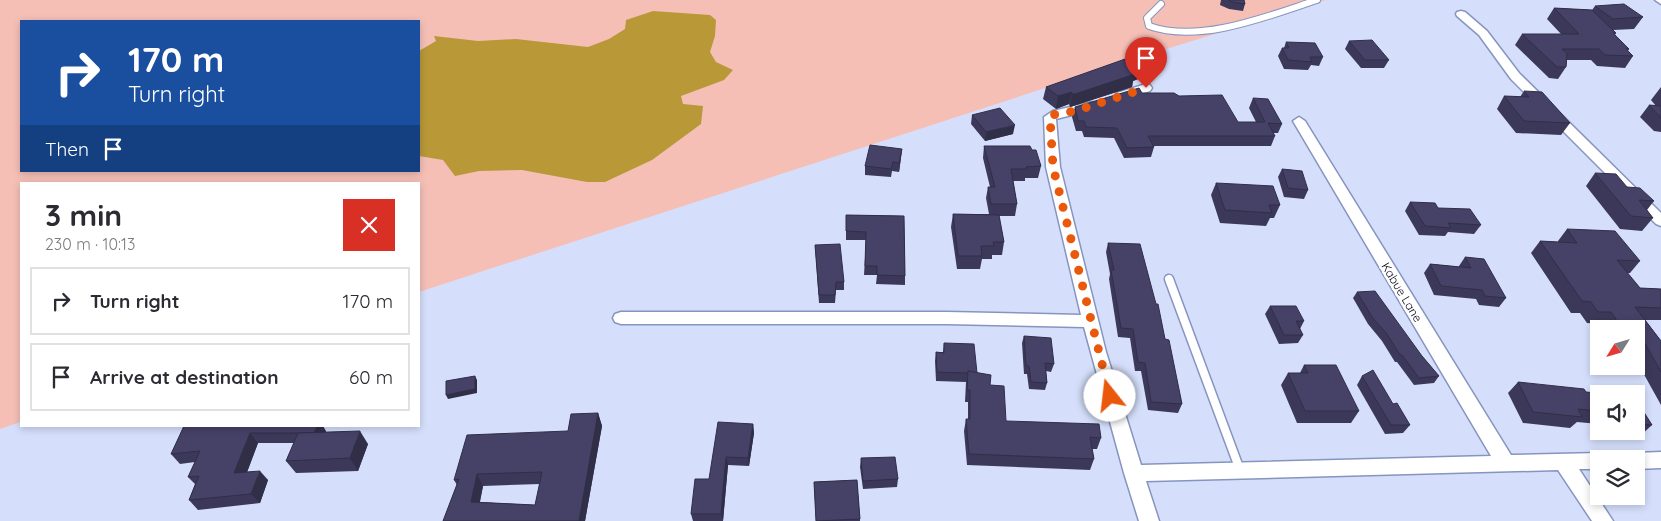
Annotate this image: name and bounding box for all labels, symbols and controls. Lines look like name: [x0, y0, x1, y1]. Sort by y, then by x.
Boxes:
text: 170 m: [128, 37, 224, 81]
pin: [1125, 37, 1167, 88]
icon: right: [45, 40, 110, 105]
icon: arrive: [1132, 44, 1160, 72]
text: Turn right: [128, 80, 225, 108]
icon: arrive: [99, 135, 127, 163]
text: Then: [45, 137, 89, 161]
text: 3 min: [45, 196, 122, 234]
button: close: [343, 199, 395, 251]
text: 230 m · 10:13: [45, 234, 135, 254]
street label: Kabue Lane: [1378, 259, 1426, 325]
icon: right: [47, 287, 75, 315]
text: Turn right: [90, 289, 179, 313]
text: 170 m: [342, 289, 393, 313]
north arrow: [1590, 320, 1645, 375]
map controls: [1590, 320, 1645, 505]
icon: arrive: [47, 363, 75, 391]
text: Arrive at destination: [90, 365, 279, 389]
text: 60 m: [349, 365, 393, 389]
position arrow: [1083, 369, 1135, 421]
button: sound: [1590, 385, 1645, 440]
button: layers: [1590, 450, 1645, 505]

